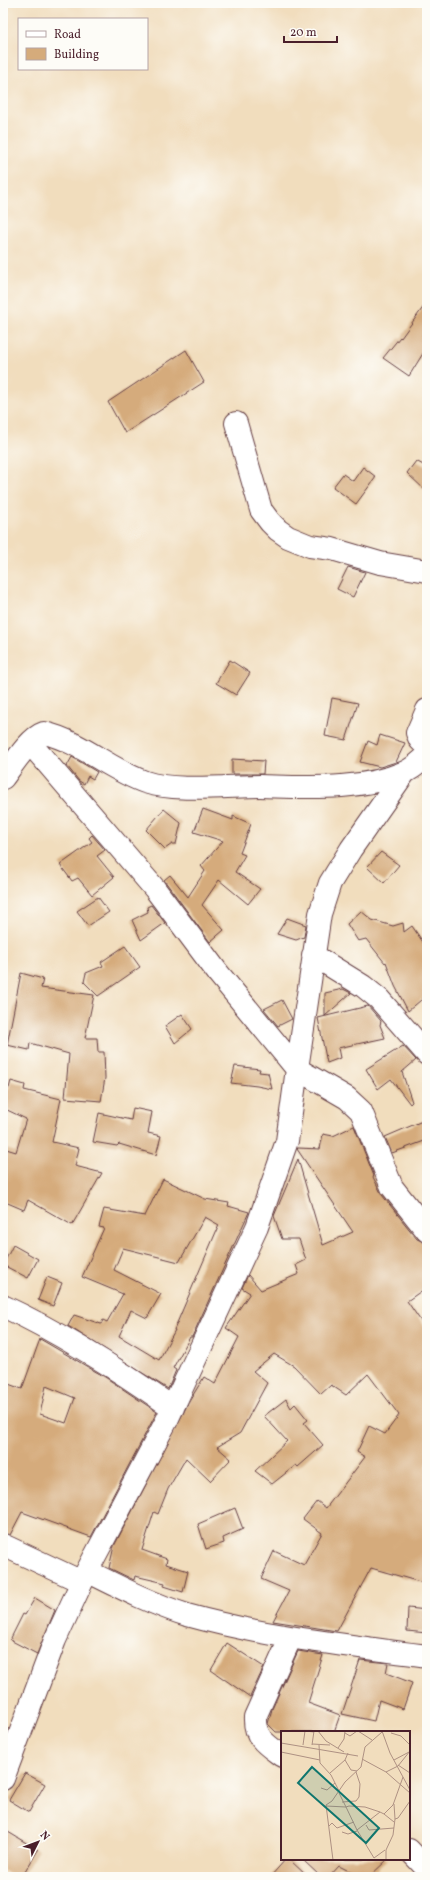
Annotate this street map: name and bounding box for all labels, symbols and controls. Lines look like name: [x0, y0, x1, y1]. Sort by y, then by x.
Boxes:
legend: [18, 18, 148, 70]
scale bar: [284, 18, 337, 44]
text: 20 m: [290, 25, 317, 41]
text: Road: [54, 27, 81, 43]
text: Building: [54, 47, 99, 63]
inset map: [281, 1731, 410, 1860]
north arrow: [18, 1822, 58, 1862]
text: N: [36, 1828, 53, 1844]

